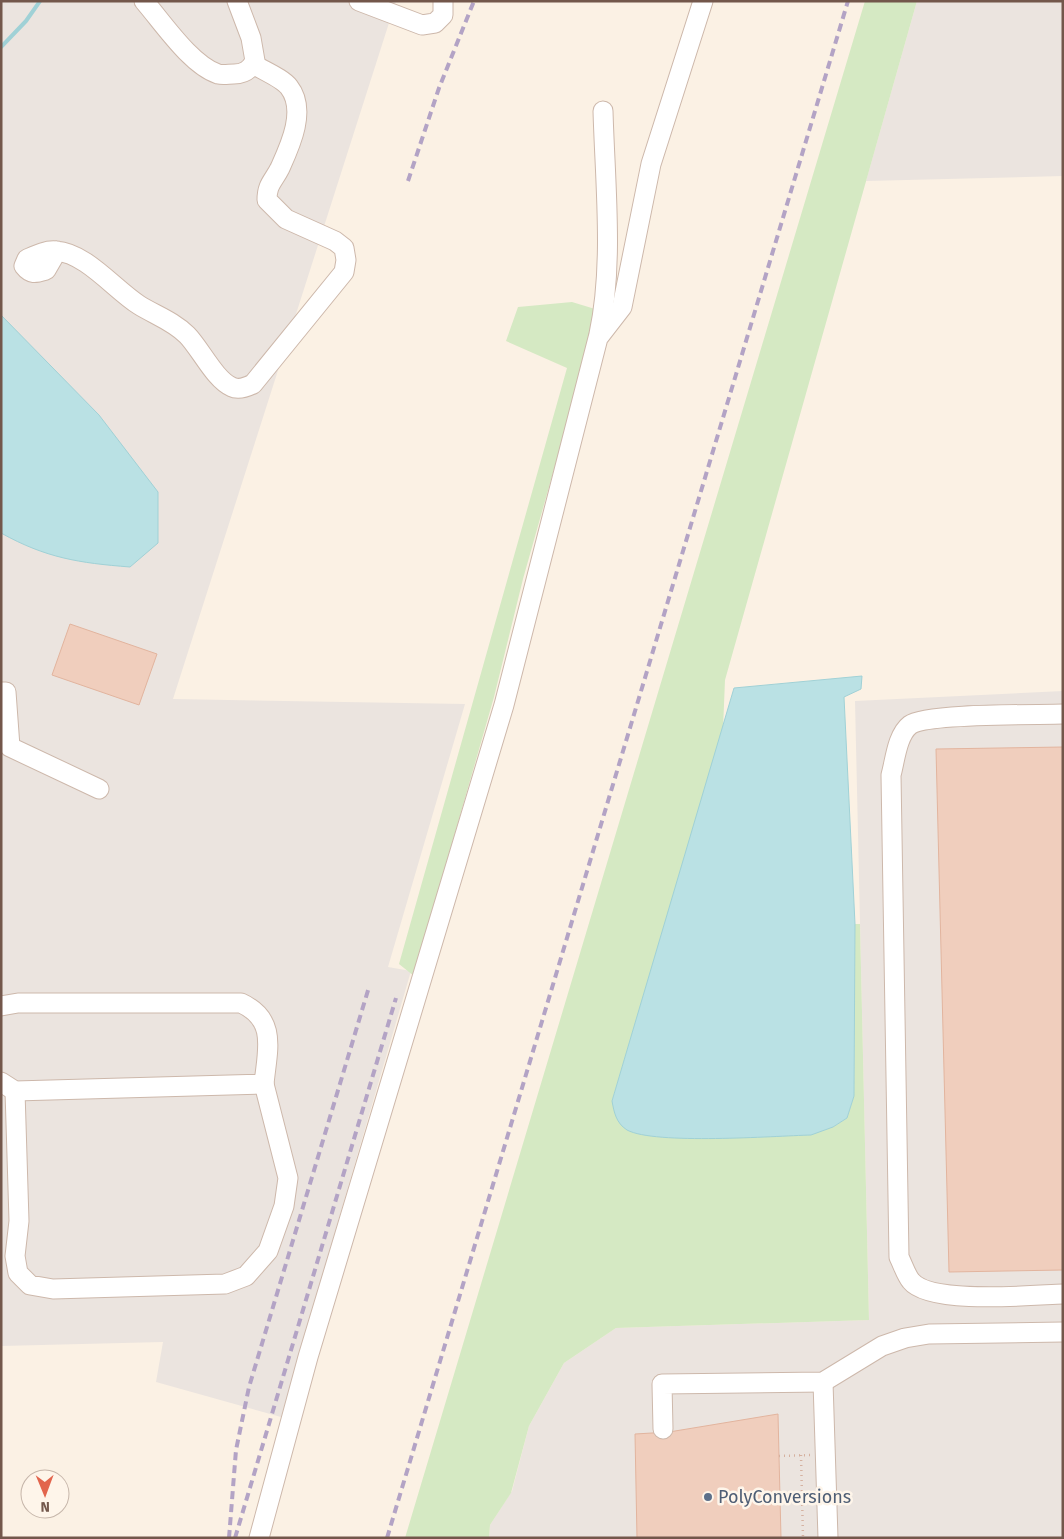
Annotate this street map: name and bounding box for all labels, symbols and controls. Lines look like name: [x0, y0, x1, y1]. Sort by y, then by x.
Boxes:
north arrow: [20, 1469, 70, 1519]
place label: PolyConversions: [718, 1486, 851, 1508]
marker: PolyConversions: [702, 1491, 714, 1503]
text: N: [40, 1498, 50, 1515]

